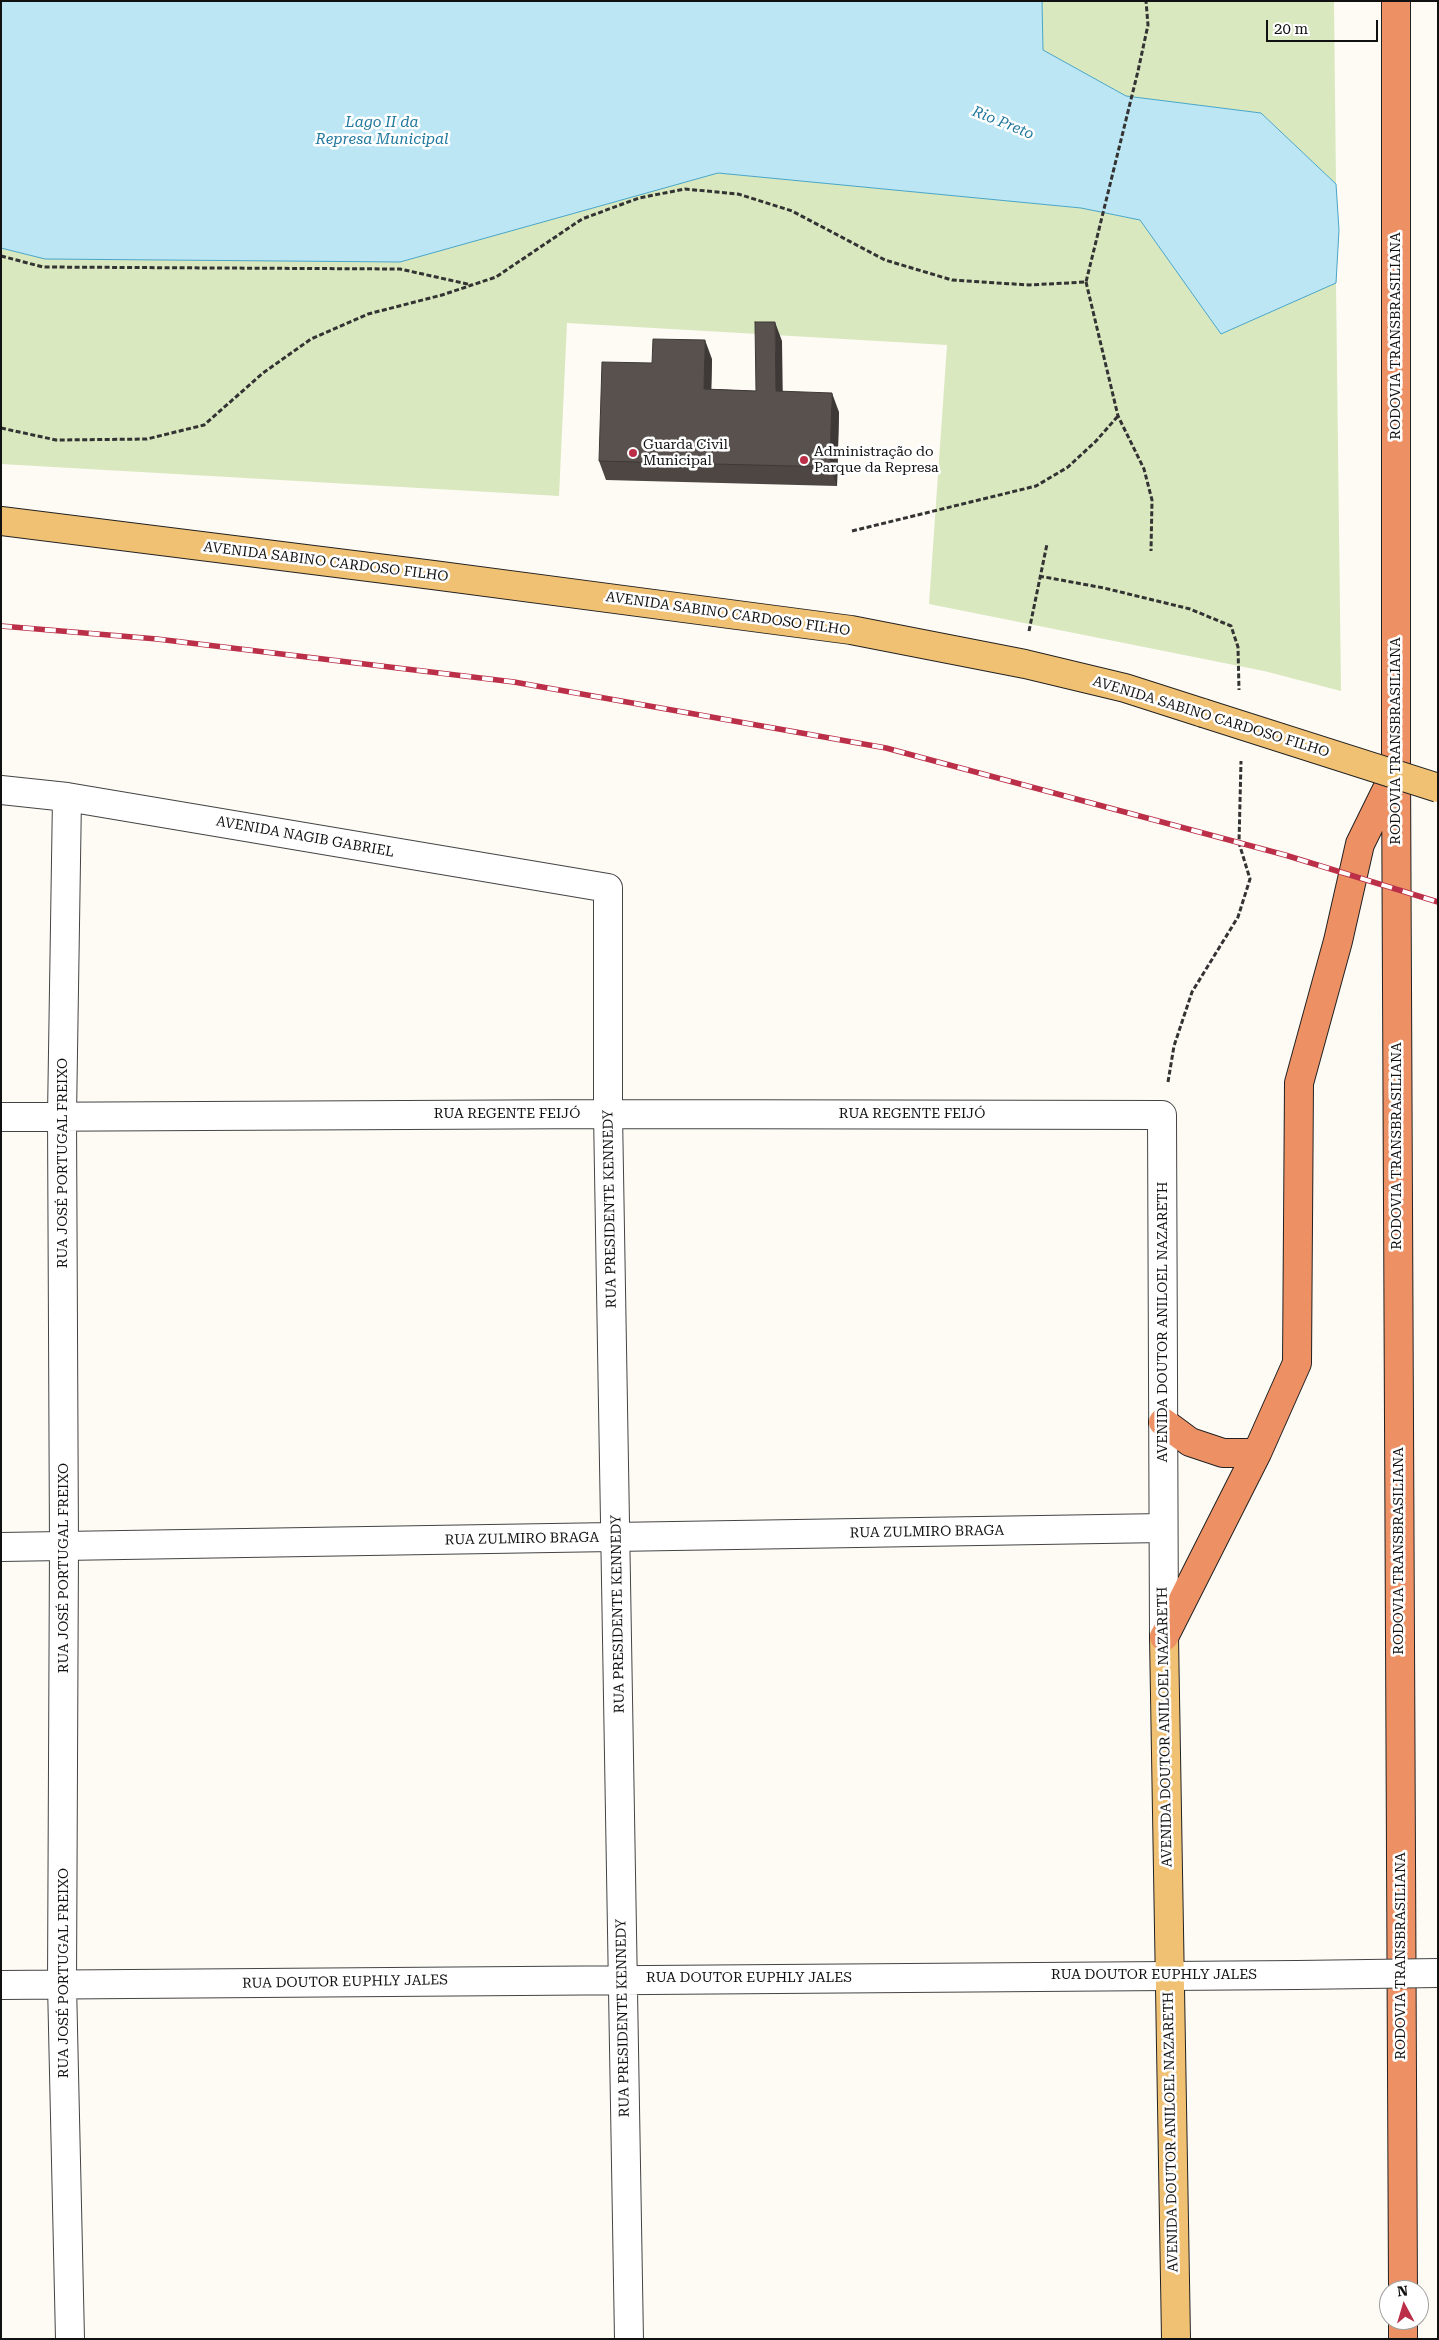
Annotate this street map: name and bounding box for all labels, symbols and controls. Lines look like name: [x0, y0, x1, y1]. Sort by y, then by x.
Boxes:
scale bar: [1269, 10, 1382, 42]
text: 20 m: [1274, 20, 1308, 38]
water label: Rio Preto: [970, 102, 1036, 144]
water label: Lago II da Represa Municipal: [315, 114, 449, 149]
street label: RODOVIA TRANSBRASILIANA: [1388, 232, 1404, 440]
place label: Guarda Civil Municipal: [643, 437, 728, 470]
place label: Administração do Parque da Represa: [814, 444, 939, 477]
marker: Guarda Civil Municipal: [627, 447, 639, 459]
marker: Administração do Parque da Represa: [798, 454, 810, 466]
street label: AVENIDA SABINO CARDOSO FILHO: [203, 539, 449, 585]
street label: AVENIDA SABINO CARDOSO FILHO: [605, 589, 851, 639]
street label: RODOVIA TRANSBRASILIANA: [1388, 637, 1404, 845]
street label: AVENIDA SABINO CARDOSO FILHO: [1091, 673, 1331, 761]
street label: AVENIDA NAGIB GABRIEL: [215, 813, 395, 861]
street label: RODOVIA TRANSBRASILIANA: [1389, 1042, 1405, 1250]
street label: RUA JOSÉ PORTUGAL FREIXO: [55, 1058, 71, 1268]
street label: RUA REGENTE FEIJÓ: [434, 1106, 580, 1122]
street label: RUA REGENTE FEIJÓ: [839, 1106, 985, 1122]
street label: RUA PRESIDENTE KENNEDY: [600, 1110, 620, 1308]
street label: AVENIDA DOUTOR ANILOEL NAZARETH: [1155, 1182, 1171, 1462]
street label: RODOVIA TRANSBRASILIANA: [1391, 1447, 1407, 1655]
street label: RUA JOSÉ PORTUGAL FREIXO: [56, 1463, 72, 1673]
street label: RUA PRESIDENTE KENNEDY: [608, 1515, 628, 1713]
street label: RUA ZULMIRO BRAGA: [850, 1522, 1004, 1542]
street label: RUA ZULMIRO BRAGA: [445, 1529, 599, 1549]
street label: AVENIDA DOUTOR ANILOEL NAZARETH: [1154, 1586, 1176, 1868]
street label: RODOVIA TRANSBRASILIANA: [1393, 1852, 1409, 2060]
street label: RUA JOSÉ PORTUGAL FREIXO: [56, 1868, 72, 2078]
street label: RUA PRESIDENTE KENNEDY: [613, 1919, 633, 2117]
street label: RUA DOUTOR EUPHLY JALES: [1051, 1967, 1257, 1983]
street label: RUA DOUTOR EUPHLY JALES: [646, 1970, 852, 1986]
street label: RUA DOUTOR EUPHLY JALES: [242, 1972, 448, 1992]
street label: AVENIDA DOUTOR ANILOEL NAZARETH: [1160, 1991, 1182, 2273]
north arrow: [1379, 2280, 1429, 2330]
text: N: [1396, 2283, 1409, 2300]

